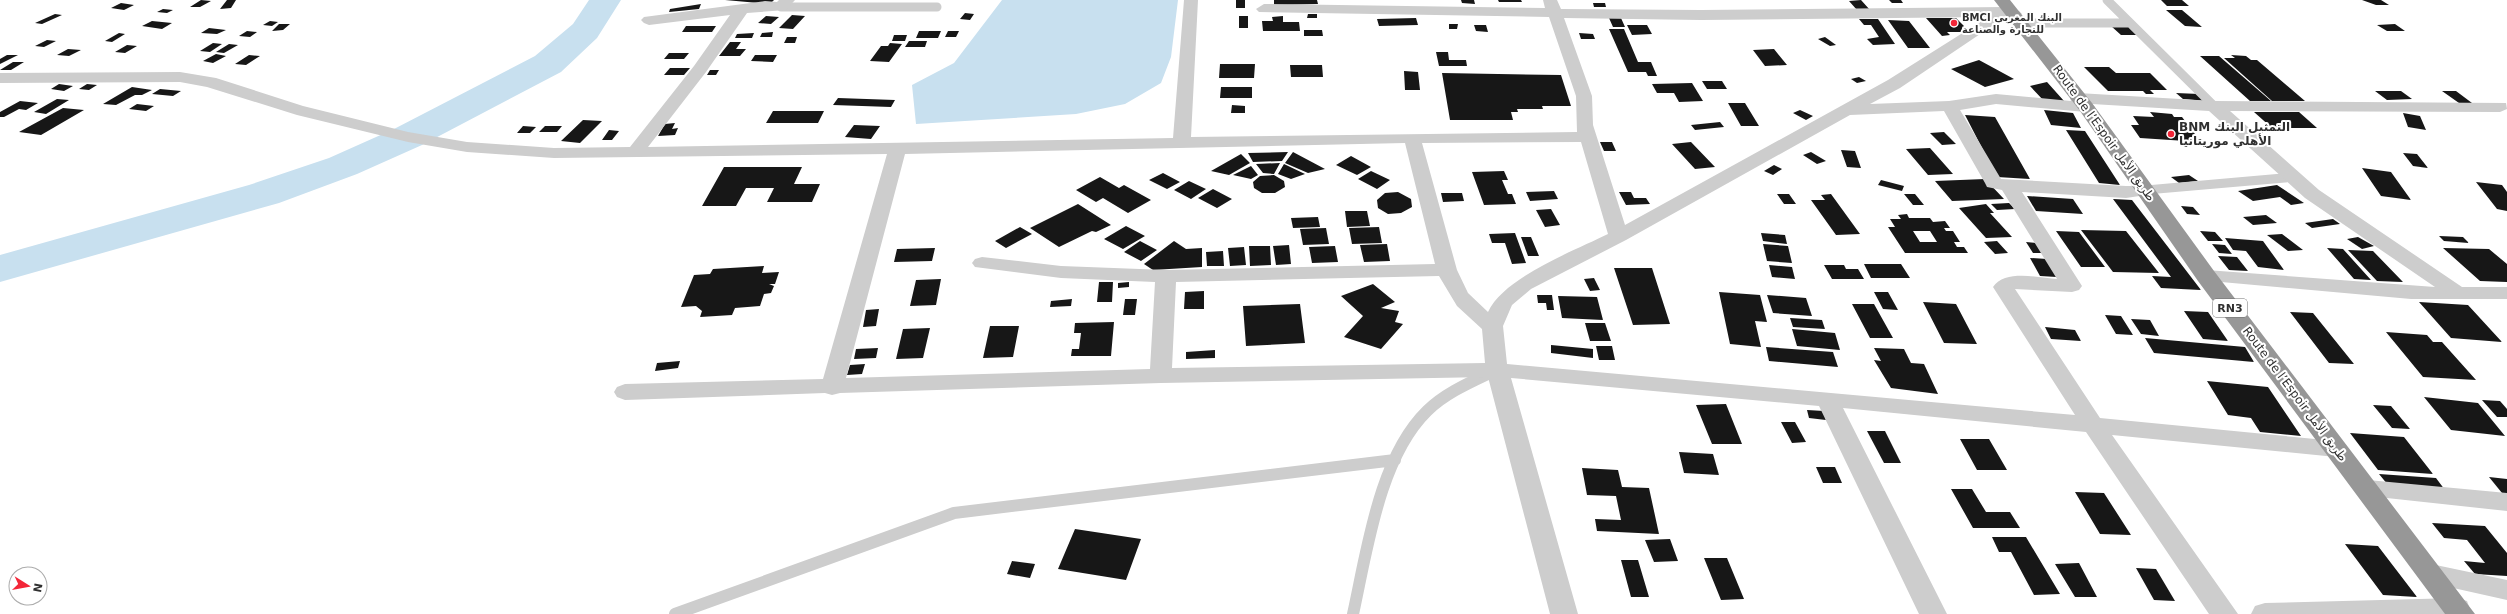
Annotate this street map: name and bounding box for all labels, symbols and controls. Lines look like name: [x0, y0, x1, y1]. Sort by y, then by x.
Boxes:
place label: BMCI البنك المغربي للتجارة والصناعة: [1962, 12, 2062, 36]
marker: BMCI البنك المغربي للتجارة والصناعة: [1949, 18, 1959, 28]
street label: Route de l’Espoir طريق الأمل: [2049, 62, 2159, 204]
place label: BNM التمثيل البنك الأهلي موريتانيا: [2179, 120, 2290, 149]
marker: BNM التمثيل البنك الأهلي موريتانيا: [2166, 129, 2176, 139]
road number: RN3: [2213, 299, 2247, 317]
street label: Route de l’Espoir طريق الأمل: [2239, 323, 2351, 465]
north arrow: [8, 566, 48, 606]
text: N: [30, 582, 45, 594]

